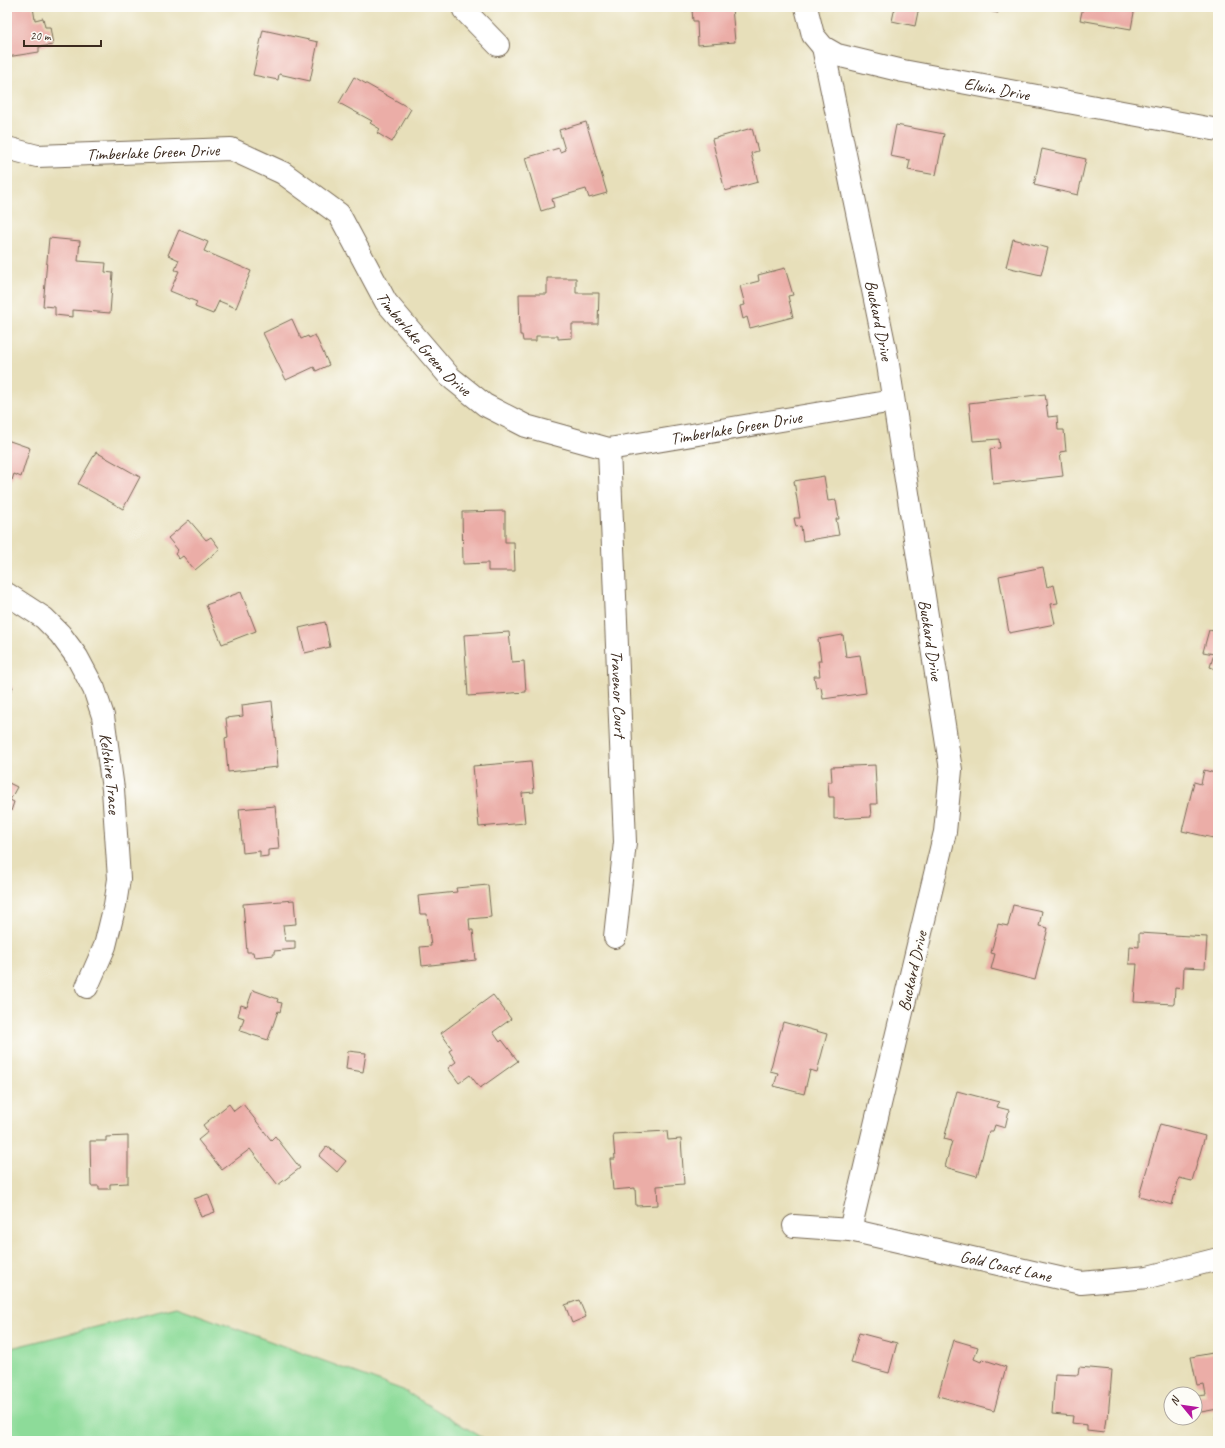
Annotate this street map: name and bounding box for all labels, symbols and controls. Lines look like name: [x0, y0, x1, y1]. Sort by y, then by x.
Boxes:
scale bar: [24, 22, 101, 48]
text: 20 m: [30, 28, 52, 44]
street label: Elwin Drive: [962, 73, 1033, 106]
street label: Timberlake Green Drive: [86, 139, 221, 165]
street label: Buckard Drive: [860, 278, 898, 364]
street label: Timberlake Green Drive: [372, 288, 476, 402]
street label: Timberlake Green Drive: [669, 406, 805, 449]
street label: Buckard Drive: [914, 598, 947, 683]
street label: Travenor Court: [606, 650, 631, 740]
street label: Kelshire Trace: [94, 732, 125, 816]
street label: Buckard Drive: [893, 928, 932, 1013]
street label: Gold Coast Lane: [958, 1246, 1055, 1287]
north arrow: [1163, 1386, 1203, 1426]
text: N: [1166, 1393, 1183, 1408]

